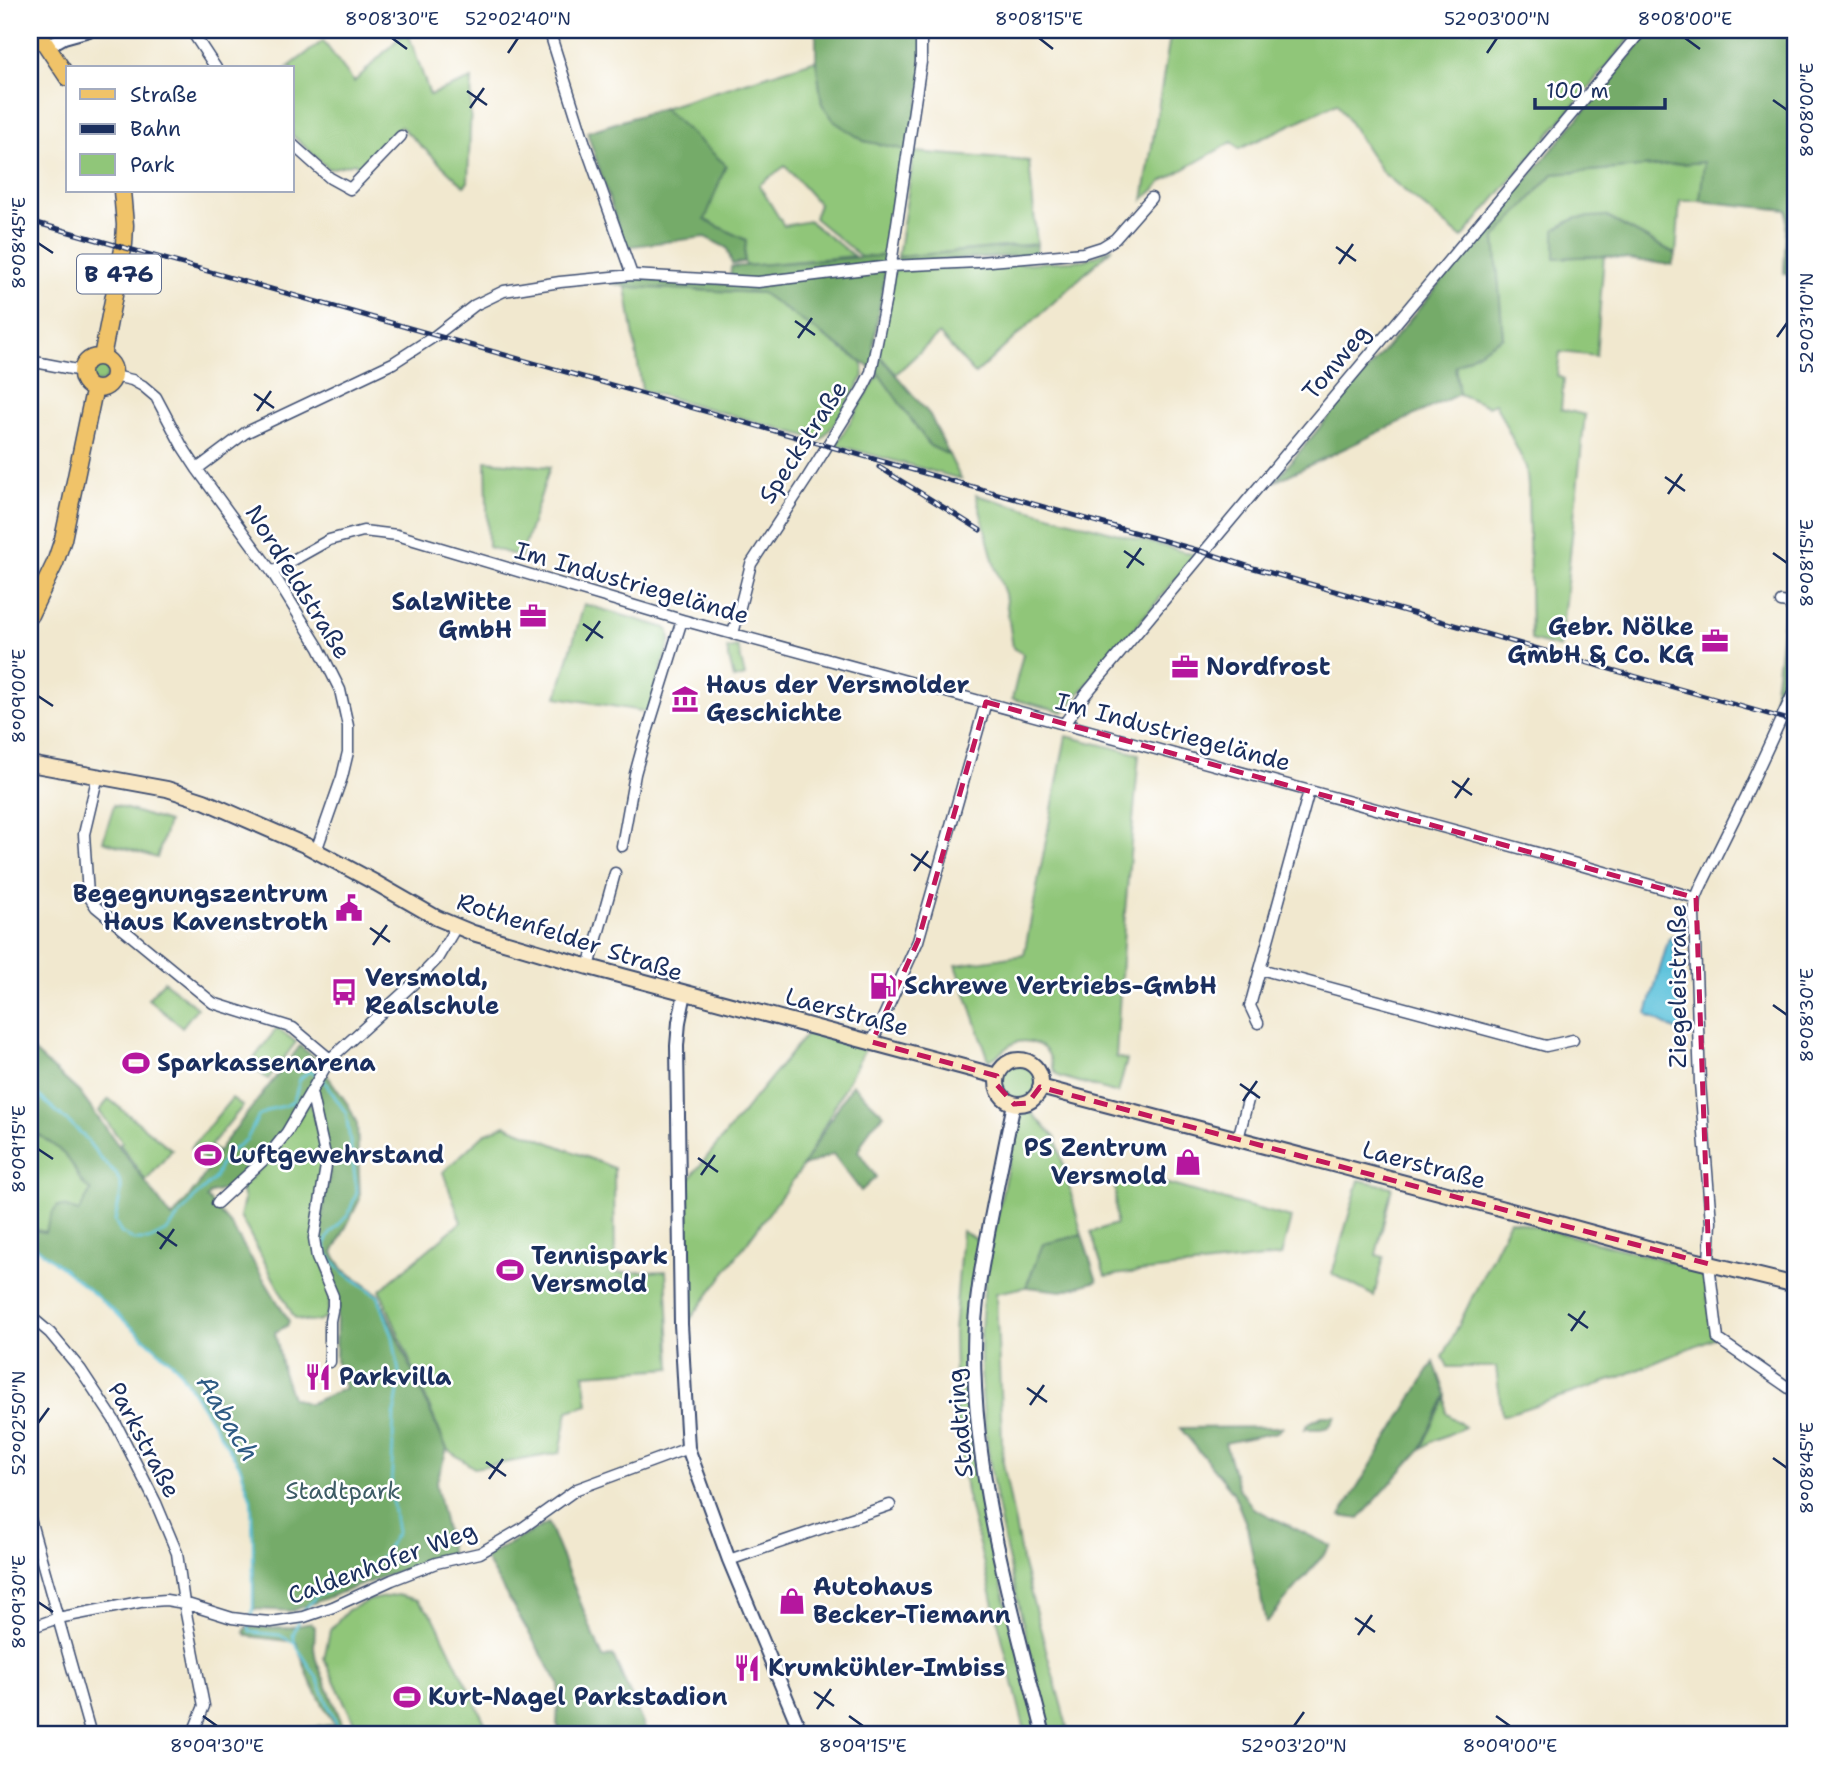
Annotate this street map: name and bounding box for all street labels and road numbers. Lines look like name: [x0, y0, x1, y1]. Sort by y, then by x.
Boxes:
road number: B 476: [77, 255, 161, 294]
street label: Tonweg: [1295, 317, 1377, 407]
street label: Speckstraße: [751, 374, 855, 510]
street label: Nordfeldstraße: [238, 499, 358, 665]
street label: Im Industriegelände: [511, 534, 753, 632]
street label: Im Industriegelände: [1052, 685, 1294, 779]
street label: Rothenfelder Straße: [453, 885, 687, 989]
street label: Ziegeleistraße: [1662, 904, 1694, 1068]
street label: Laerstraße: [782, 980, 912, 1044]
street label: Laerstraße: [1359, 1133, 1489, 1197]
street label: Stadtring: [939, 1367, 981, 1479]
street label: Parkstraße: [100, 1377, 188, 1503]
street label: Caldenhofer Weg: [283, 1514, 481, 1612]

